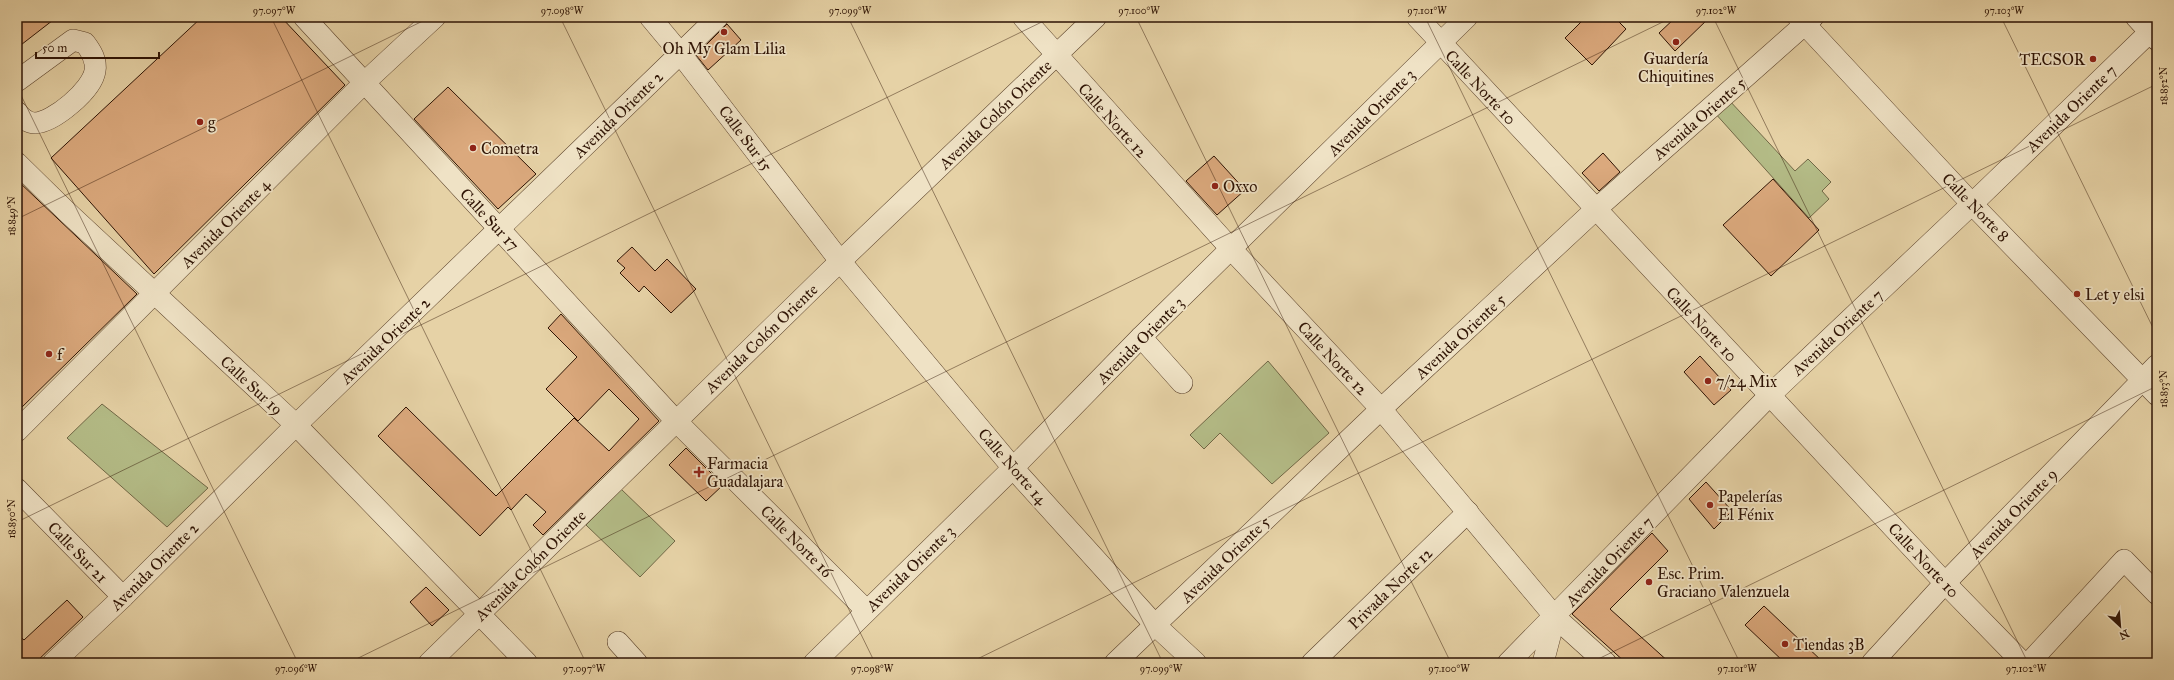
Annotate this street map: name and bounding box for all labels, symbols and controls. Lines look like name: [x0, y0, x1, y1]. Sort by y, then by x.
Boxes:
text: 97.097°W: [253, 5, 296, 17]
text: 97.098°W: [541, 5, 584, 17]
text: 97.099°W: [829, 5, 872, 17]
text: 97.100°W: [1118, 5, 1160, 17]
text: 97.101°W: [1407, 5, 1447, 17]
text: 97.102°W: [1696, 5, 1737, 17]
text: 97.103°W: [1984, 5, 2024, 17]
marker: Oh My Glam Lilia: [719, 27, 729, 37]
scale bar: [36, 34, 159, 60]
marker: Guardería Chiquitines: [1671, 37, 1681, 47]
place label: Oh My Glam Lilia: [663, 39, 786, 58]
text: 50 m: [42, 41, 67, 55]
street label: Calle Norte 10: [1441, 46, 1520, 129]
place label: Guardería Chiquitines: [1638, 49, 1714, 87]
place label: TECSOR: [2019, 50, 2086, 69]
marker: TECSOR: [2088, 54, 2098, 64]
street label: Avenida Colón Oriente: [934, 55, 1056, 174]
street label: Avenida Oriente 7: [2022, 61, 2120, 157]
street label: Avenida Oriente 3: [1323, 65, 1419, 161]
text: 18.852°N: [2158, 66, 2170, 105]
street label: Avenida Oriente 2: [569, 67, 667, 163]
street label: Avenida Oriente 5: [1648, 73, 1750, 164]
street label: Calle Norte 12: [1074, 79, 1151, 162]
street label: Calle Sur 15: [715, 102, 777, 175]
place label: g: [208, 113, 216, 133]
marker: g: [195, 117, 205, 127]
place label: Cometra: [481, 139, 539, 158]
marker: Cometra: [468, 143, 478, 153]
street label: Calle Norte 8: [1938, 169, 2013, 246]
street label: Avenida Oriente 4: [176, 174, 275, 272]
place label: Oxxo: [1223, 177, 1257, 196]
marker: Oxxo: [1210, 181, 1220, 191]
street label: Calle Sur 17: [456, 184, 523, 254]
text: 18.849°N: [6, 196, 18, 236]
street label: Avenida Colón Oriente: [700, 279, 822, 398]
street label: Calle Norte 10: [1662, 283, 1741, 366]
street label: Avenida Oriente 7: [1787, 285, 1887, 380]
place label: Let y elsi: [2085, 285, 2145, 304]
street label: Avenida Oriente 5: [1411, 289, 1510, 384]
marker: Let y elsi: [2072, 289, 2082, 299]
street label: Avenida Oriente 2: [336, 293, 434, 389]
street label: Avenida Oriente 3: [1092, 293, 1188, 389]
street label: Calle Norte 12: [1294, 318, 1372, 399]
place label: f: [57, 345, 65, 364]
marker: f: [44, 349, 54, 359]
street label: Calle Sur 19: [217, 352, 287, 419]
text: 18.853°N: [2158, 370, 2170, 408]
place label: 7/24 Mix: [1716, 372, 1777, 391]
marker: 7/24 Mix: [1703, 376, 1713, 386]
street label: Calle Norte 14: [974, 424, 1052, 509]
place label: Farmacia Guadalajara: [707, 454, 784, 491]
street label: Avenida Oriente 9: [1965, 464, 2061, 563]
marker: Farmacia Guadalajara: [694, 467, 704, 477]
place label: Papelerías El Fénix: [1718, 487, 1782, 524]
text: 18.850°N: [6, 499, 18, 539]
marker: Papelerías El Fénix: [1705, 500, 1715, 510]
street label: Calle Norte 16: [757, 501, 837, 582]
street label: Avenida Colón Oriente: [470, 506, 590, 626]
street label: Avenida Oriente 5: [1176, 512, 1274, 607]
street label: Avenida Oriente 7: [1561, 512, 1657, 611]
street label: Calle Sur 21: [44, 518, 111, 587]
street label: Avenida Oriente 2: [106, 518, 202, 615]
street label: Calle Norte 10: [1884, 519, 1963, 602]
street label: Avenida Oriente 3: [862, 521, 958, 616]
street label: Privada Norte 12: [1344, 543, 1436, 633]
place label: Esc. Prim. Graciano Valenzuela: [1657, 564, 1790, 601]
marker: Esc. Prim. Graciano Valenzuela: [1644, 577, 1654, 587]
north arrow: [2100, 606, 2140, 646]
text: N: [2117, 627, 2131, 643]
place label: Tiendas 3B: [1793, 635, 1865, 654]
marker: Tiendas 3B: [1780, 639, 1790, 649]
text: 97.096°W: [275, 663, 318, 675]
text: 97.097°W: [563, 663, 606, 675]
text: 97.098°W: [851, 663, 894, 675]
text: 97.099°W: [1140, 663, 1183, 675]
text: 97.100°W: [1428, 663, 1470, 675]
text: 97.101°W: [1717, 663, 1757, 675]
text: 97.102°W: [2006, 663, 2047, 675]

